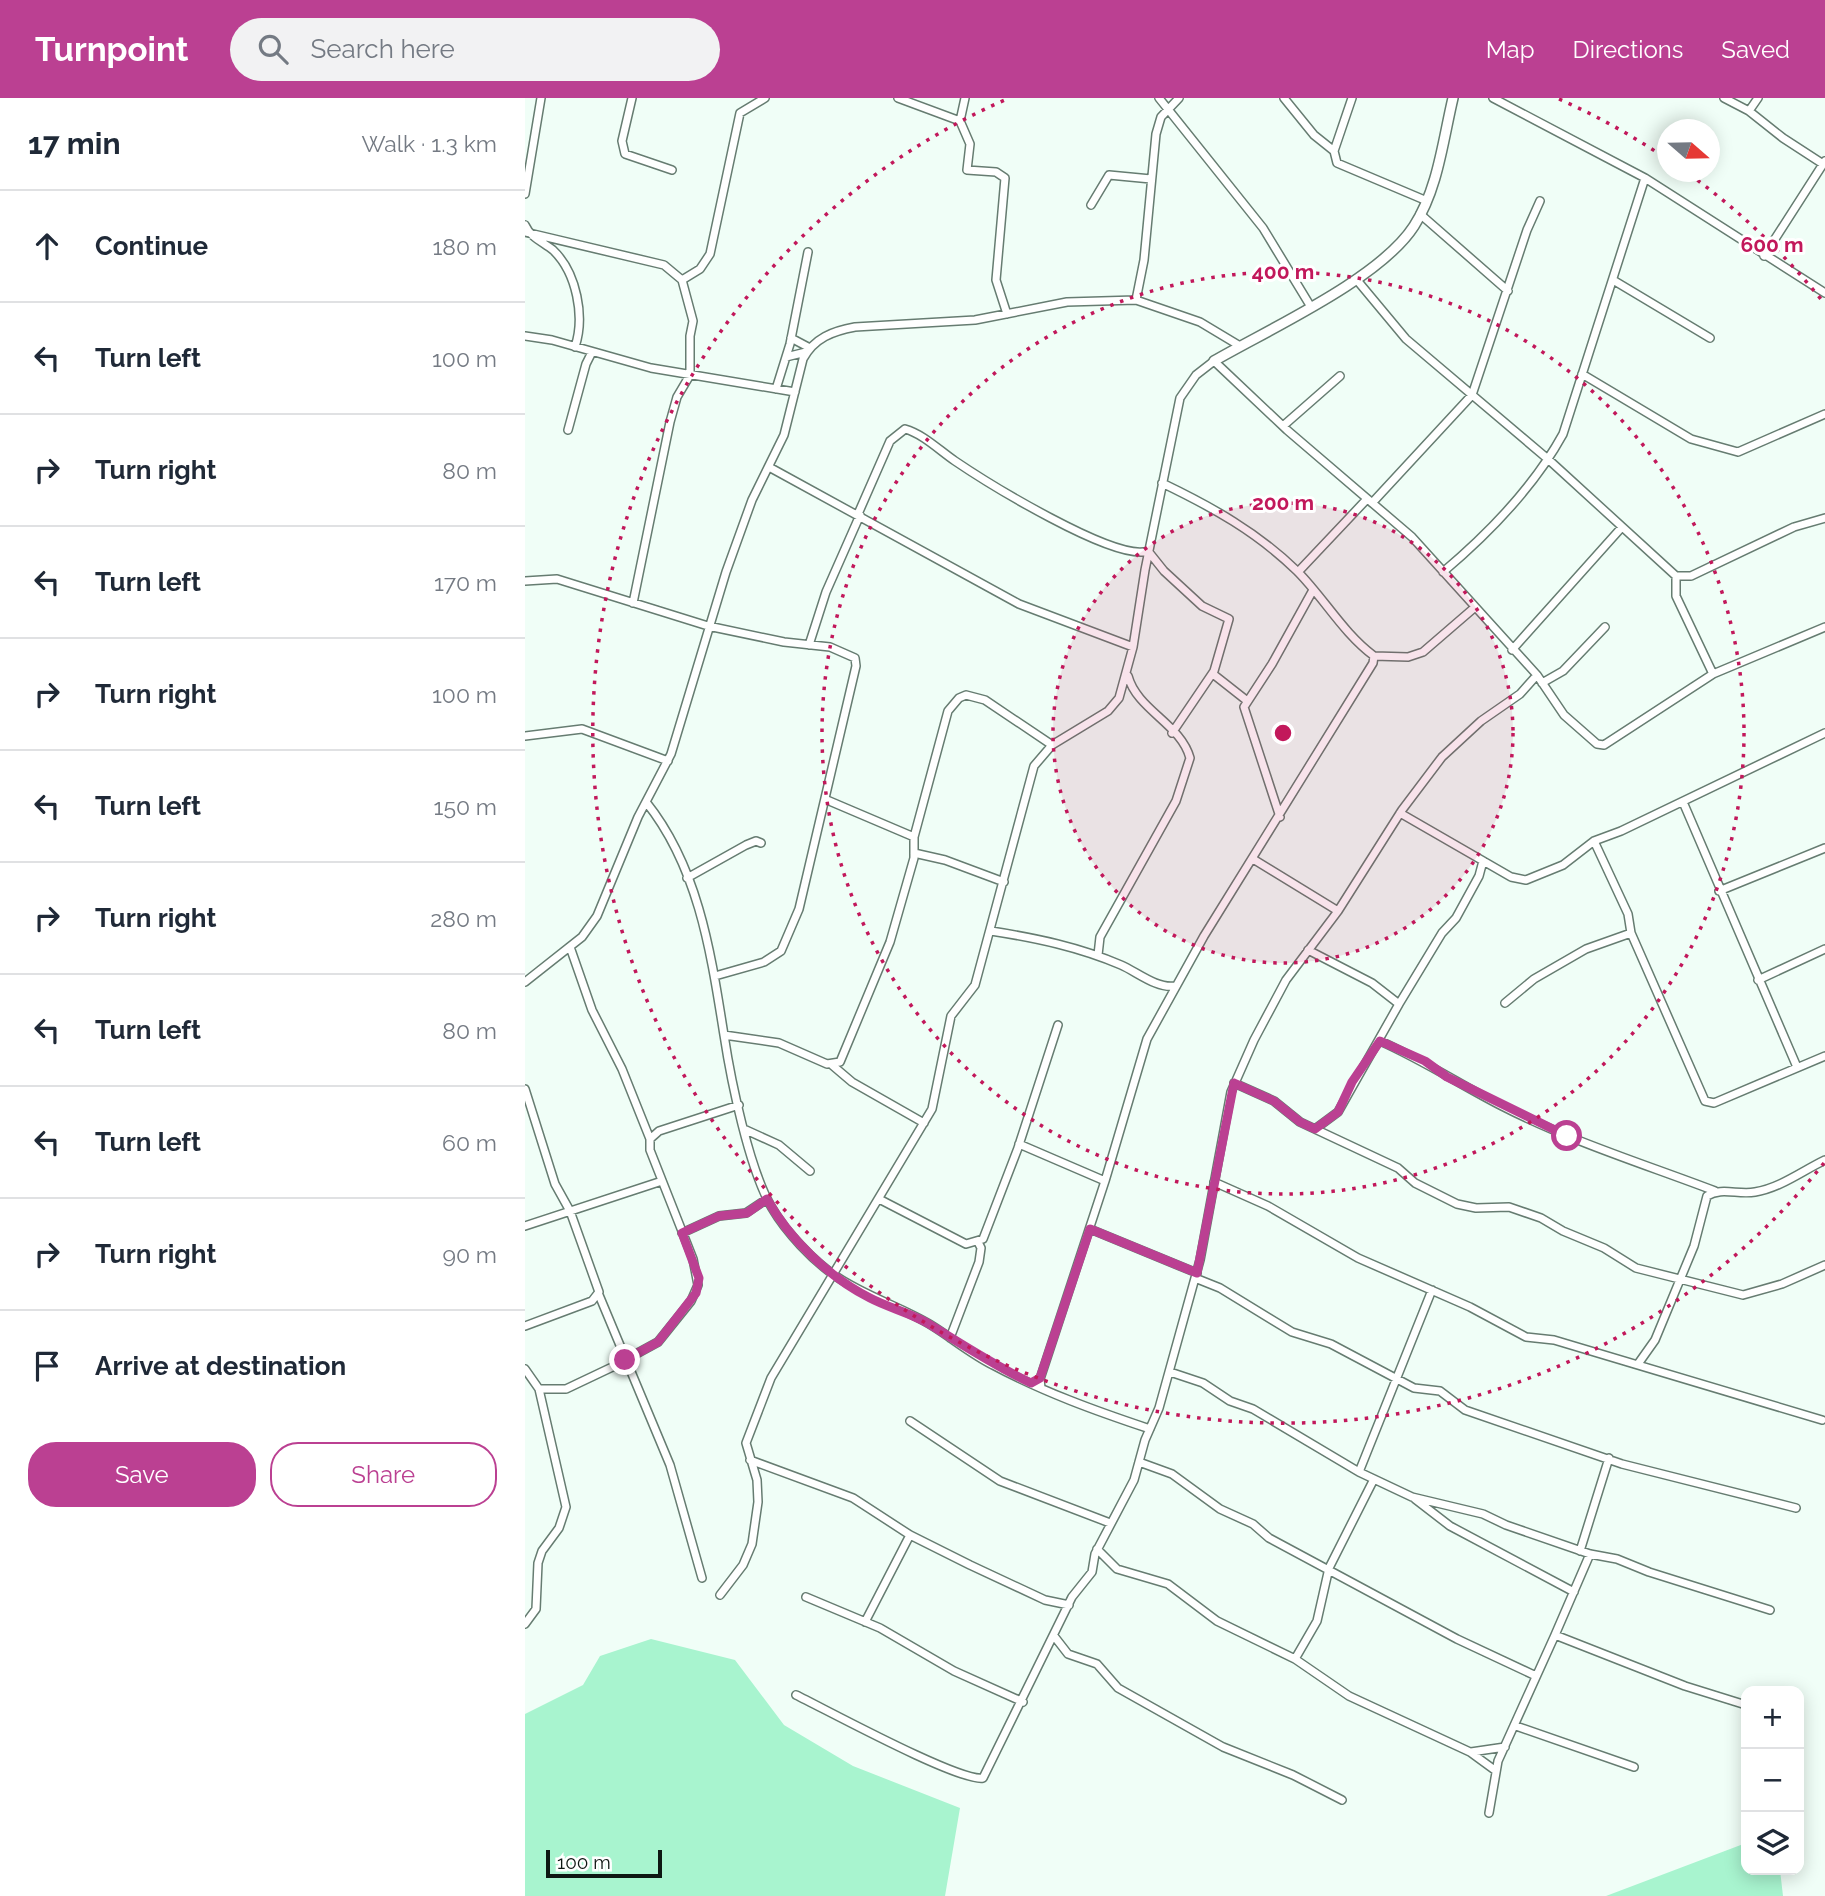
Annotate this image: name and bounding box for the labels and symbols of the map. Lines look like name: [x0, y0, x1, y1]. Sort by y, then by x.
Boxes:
north arrow: [1657, 119, 1720, 182]
text: 600 m: [1740, 232, 1804, 257]
text: 400 m: [1252, 259, 1314, 284]
text: 200 m: [1252, 490, 1314, 515]
centre of rings: [1271, 721, 1295, 745]
route start: [1551, 1120, 1582, 1151]
route end: [609, 1344, 640, 1375]
scale bar: [546, 1847, 661, 1879]

